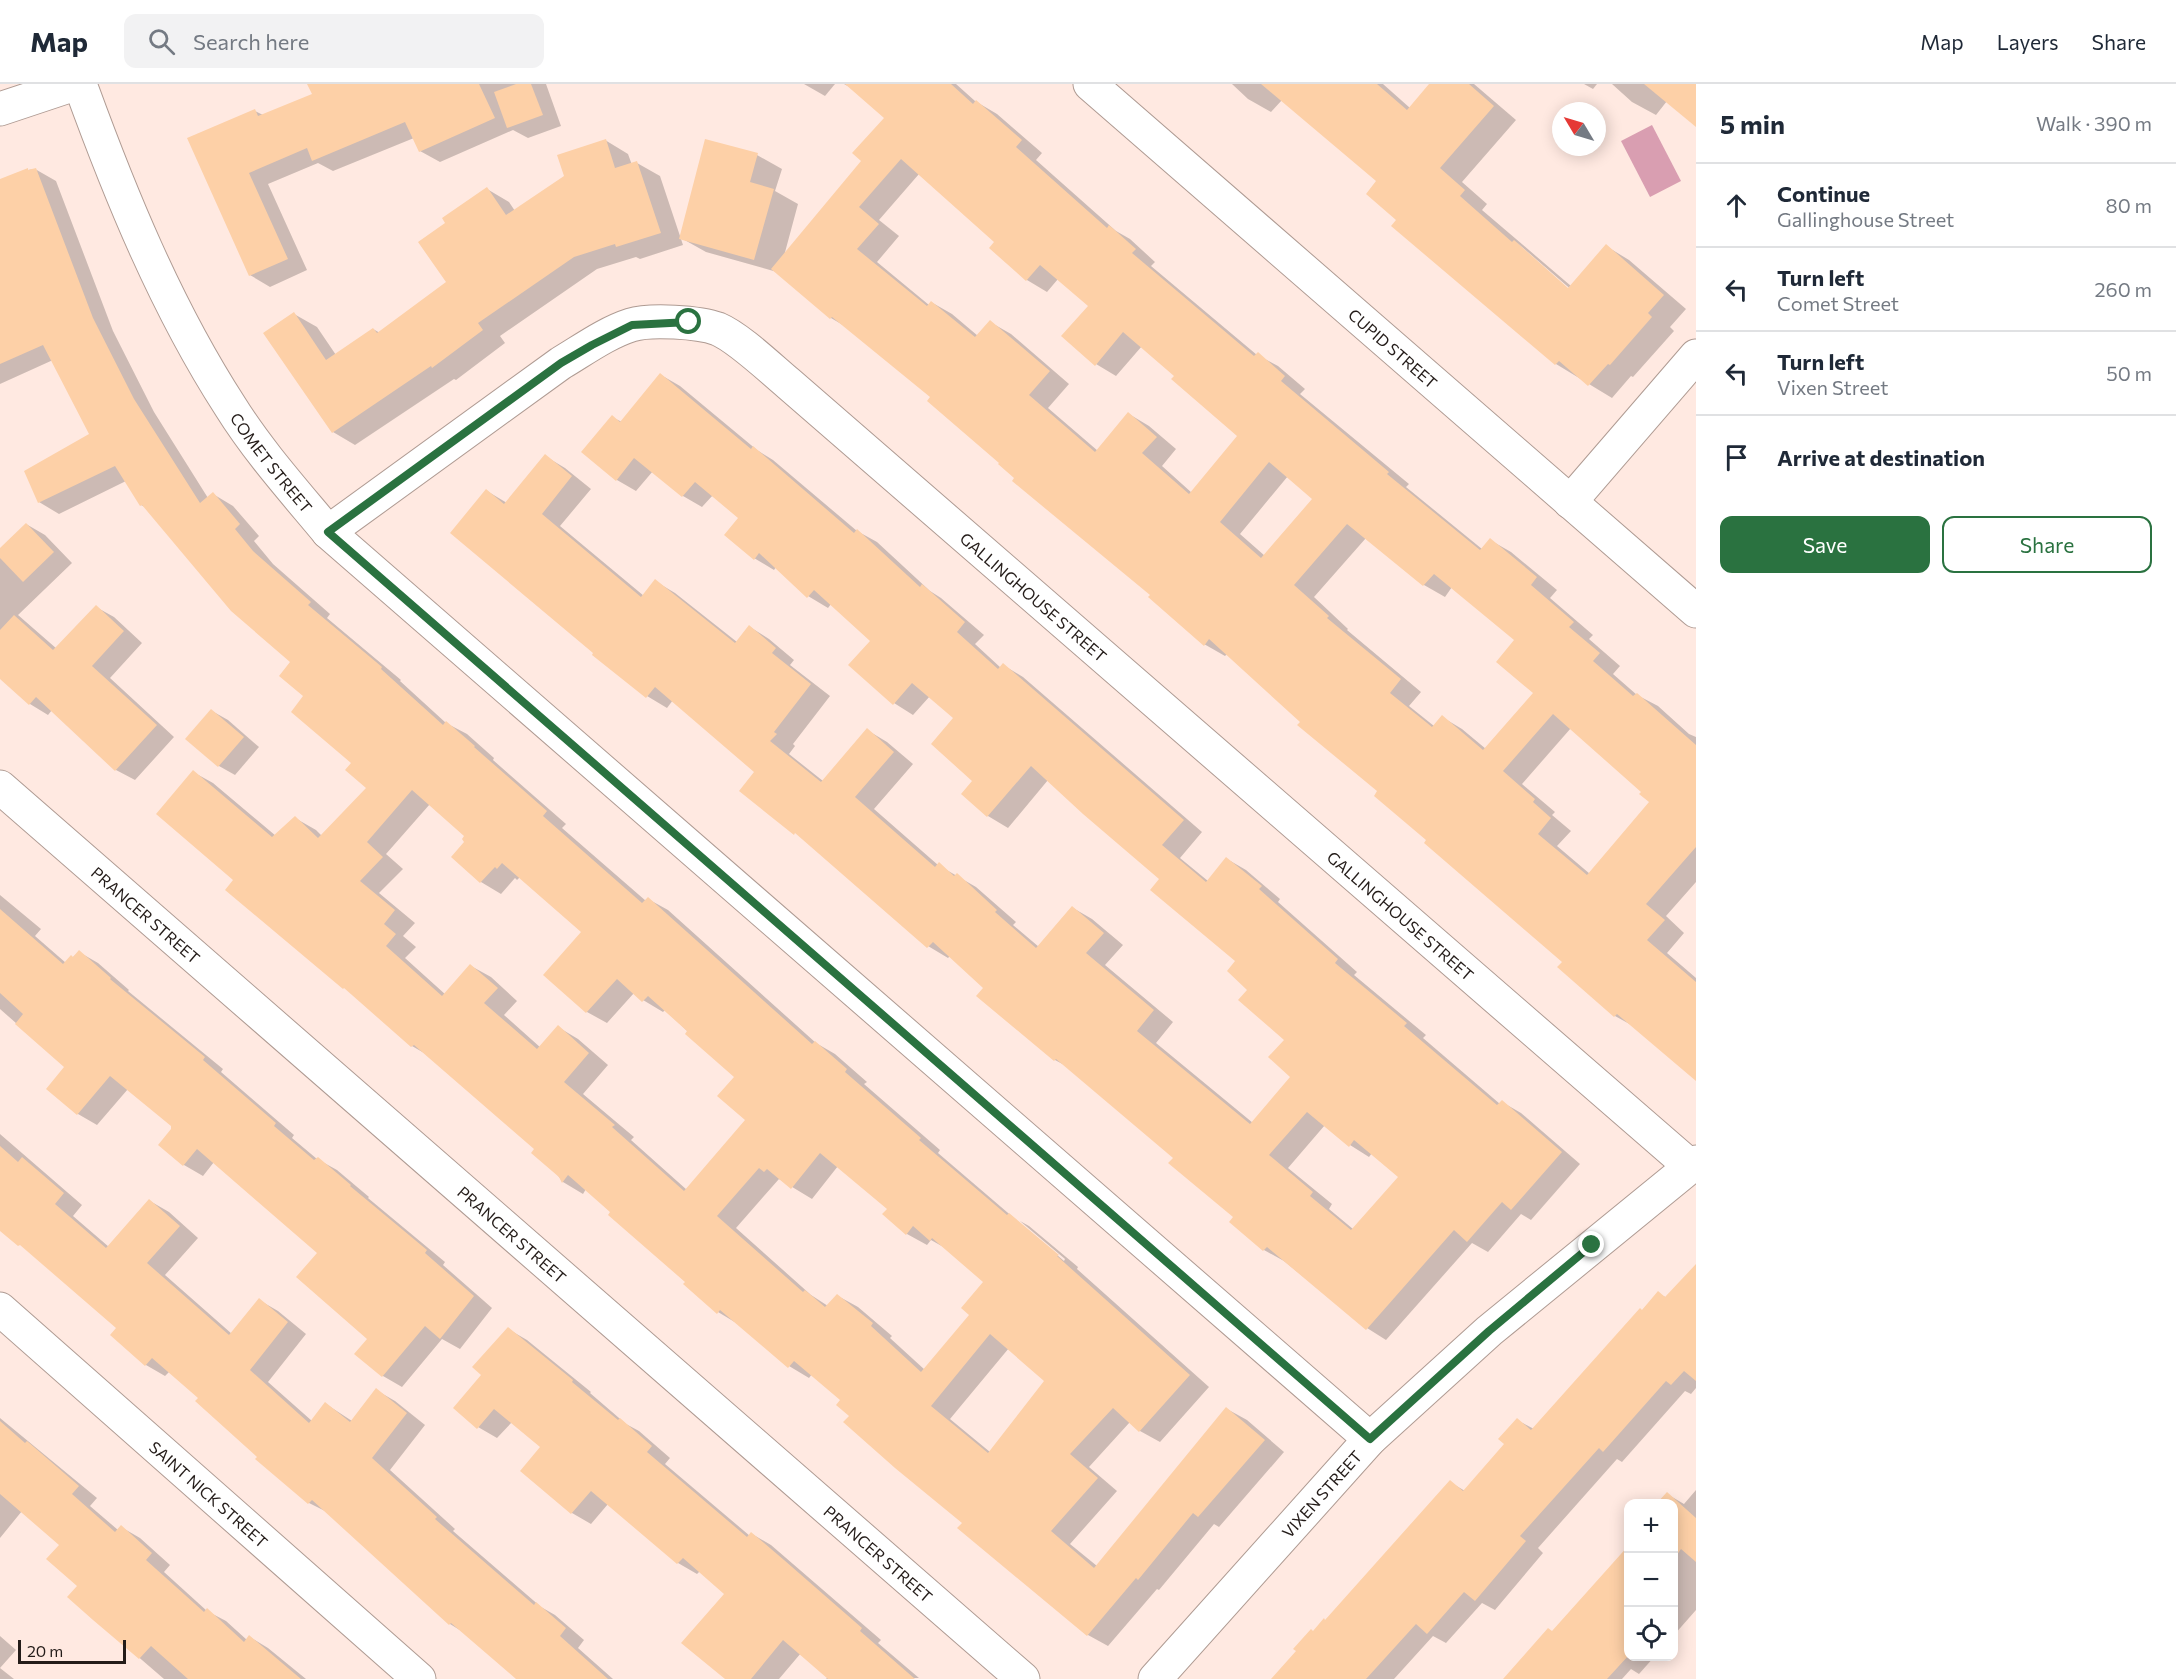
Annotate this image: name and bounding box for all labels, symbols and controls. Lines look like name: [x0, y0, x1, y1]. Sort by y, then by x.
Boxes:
search box: [124, 14, 544, 68]
text: Map: [30, 24, 88, 58]
icon: search: [145, 25, 178, 58]
text: Search here: [193, 28, 309, 55]
text: Map: [1920, 29, 1964, 54]
text: Layers: [1997, 29, 2059, 54]
text: Share: [2092, 29, 2146, 54]
north arrow: [1552, 102, 1606, 156]
text: 5 min: [1720, 108, 1785, 139]
text: Walk · 390 m: [2036, 111, 2152, 135]
text: Continue: [1777, 180, 1870, 207]
icon: ahead: [1720, 189, 1753, 222]
text: 80 m: [2106, 193, 2152, 217]
text: Gallinghouse Street: [1777, 207, 1954, 231]
text: Turn left: [1777, 264, 1864, 291]
icon: left: [1720, 273, 1753, 306]
text: 260 m: [2094, 277, 2152, 301]
text: Comet Street: [1777, 291, 1899, 315]
street label: CUPID STREET: [1345, 304, 1442, 392]
route start: [675, 308, 701, 334]
text: Turn left: [1777, 348, 1864, 375]
icon: left: [1720, 357, 1753, 390]
text: 50 m: [2106, 361, 2152, 385]
text: Vixen Street: [1777, 375, 1888, 399]
street label: COMET STREET: [227, 409, 317, 516]
icon: arrive: [1720, 441, 1753, 474]
text: Arrive at destination: [1777, 444, 1985, 471]
button: Save: [1720, 516, 1930, 573]
button: Share: [1942, 516, 2152, 573]
street label: GALLINGHOUSE STREET: [957, 528, 1111, 665]
street label: GALLINGHOUSE STREET: [1324, 846, 1478, 984]
street label: PRANCER STREET: [88, 862, 204, 967]
street label: PRANCER STREET: [454, 1182, 571, 1286]
route end: [1578, 1231, 1604, 1257]
street label: SAINT NICK STREET: [146, 1437, 272, 1551]
street label: VIXEN STREET: [1277, 1446, 1365, 1541]
map controls: [1624, 1499, 1678, 1661]
button: +: [1624, 1499, 1678, 1553]
street label: PRANCER STREET: [821, 1501, 937, 1606]
button: −: [1624, 1553, 1678, 1607]
button: locate: [1624, 1607, 1678, 1661]
scale bar: [18, 1637, 126, 1664]
text: 20 m: [27, 1641, 63, 1660]

